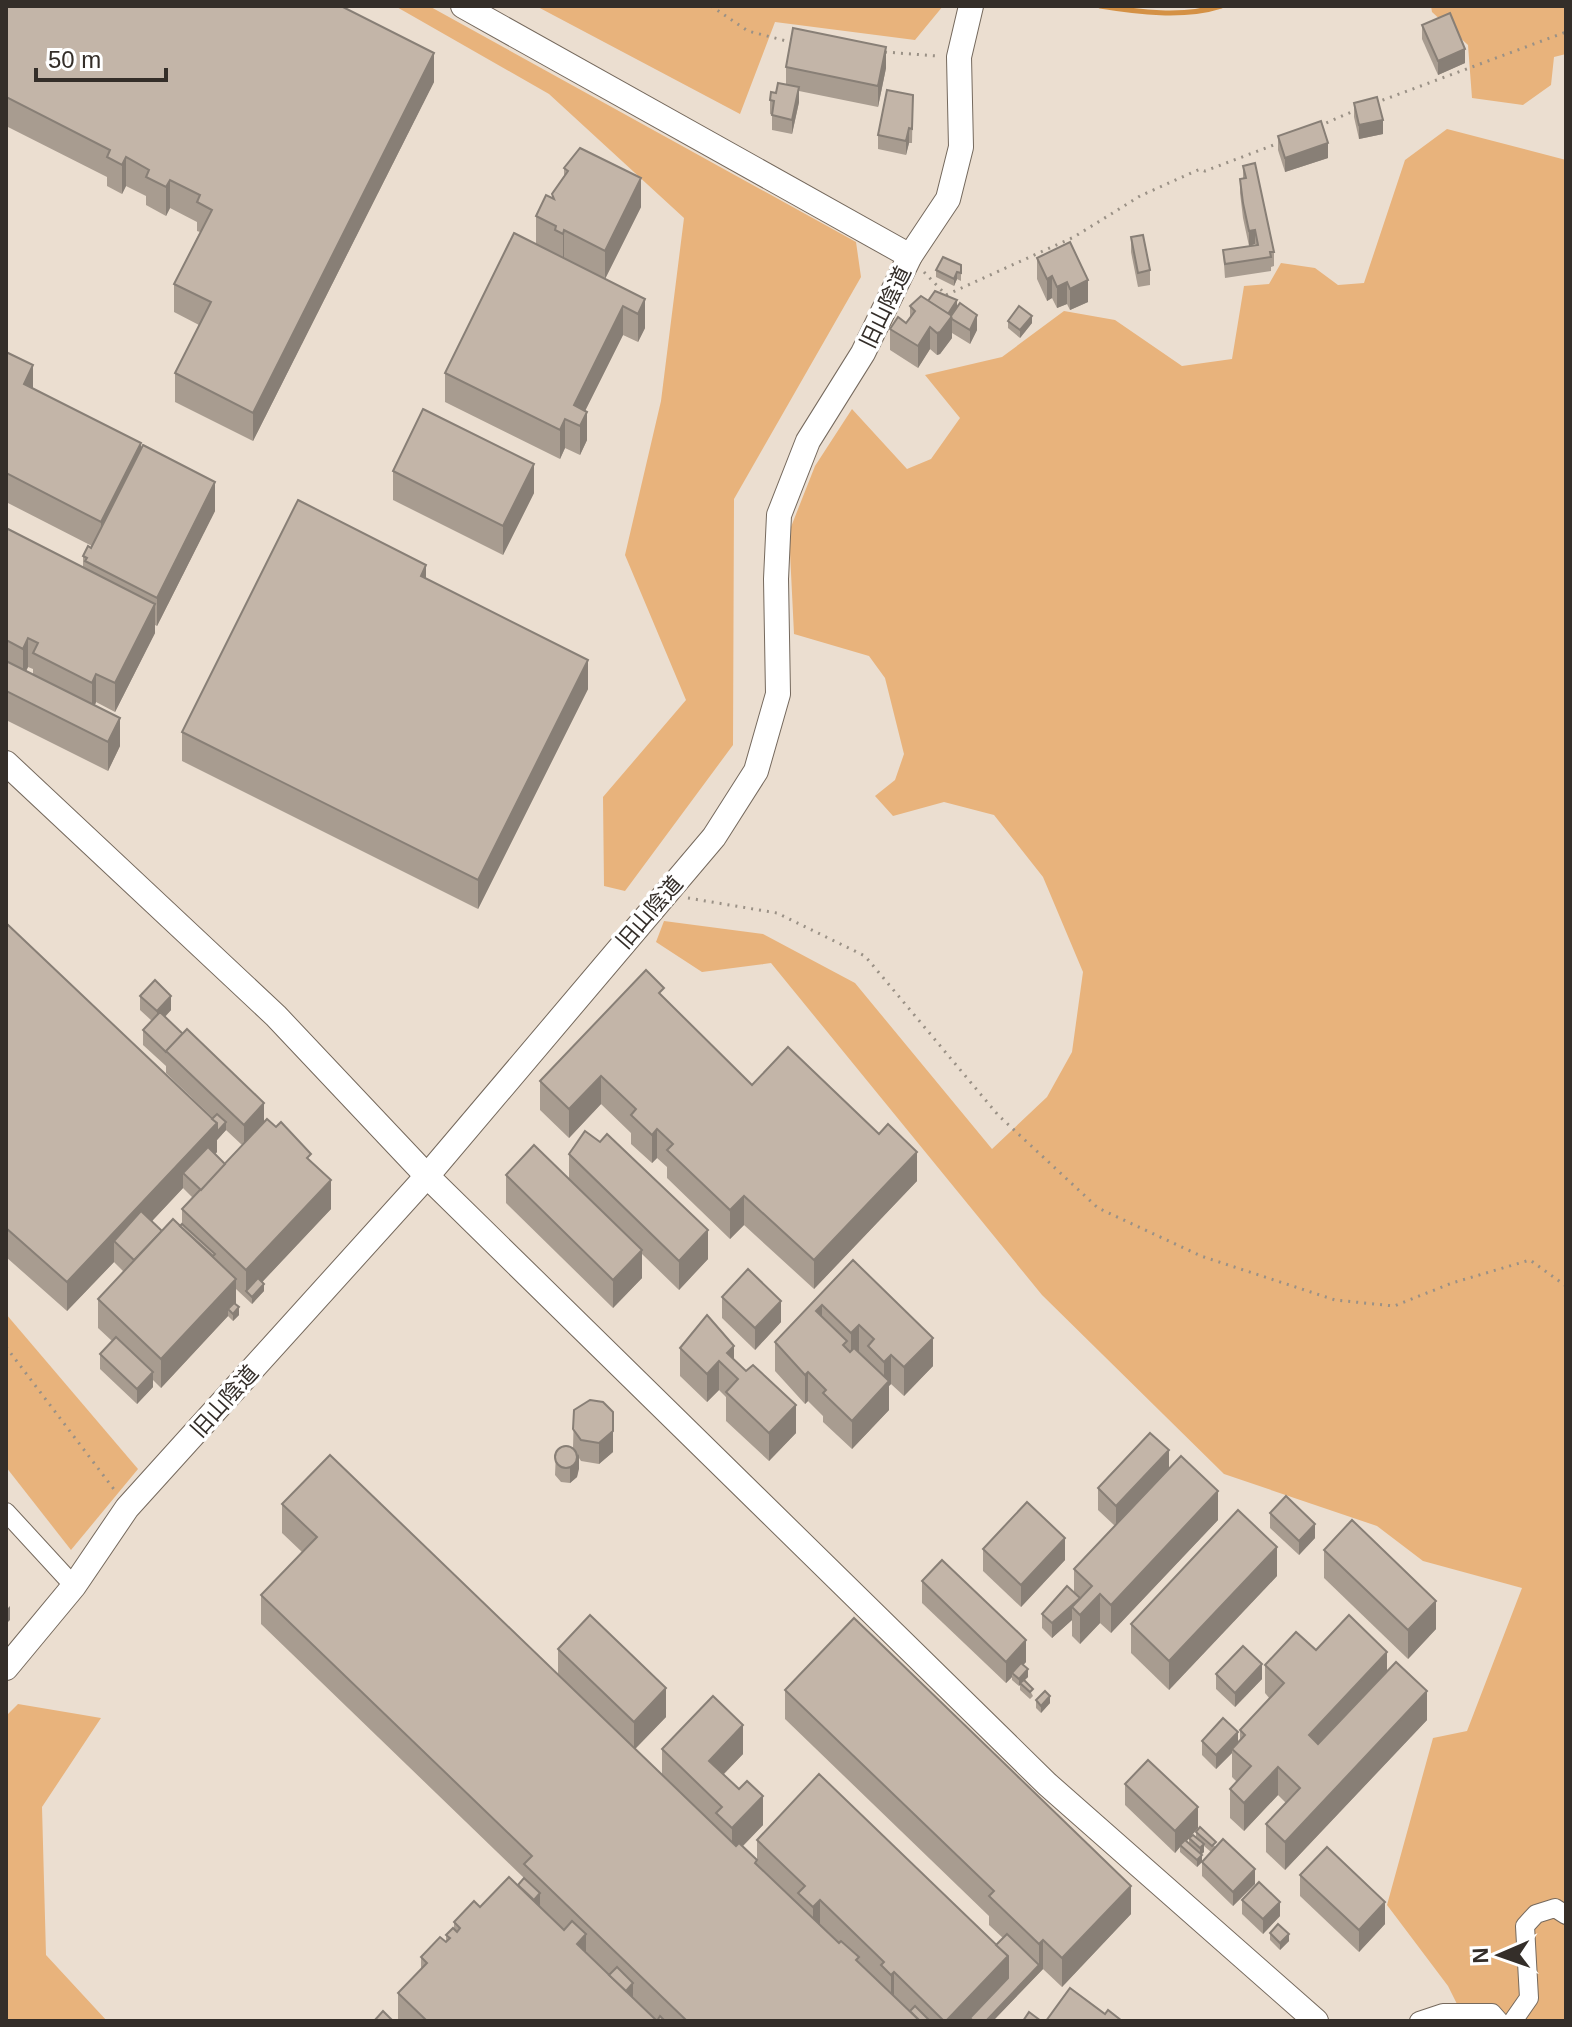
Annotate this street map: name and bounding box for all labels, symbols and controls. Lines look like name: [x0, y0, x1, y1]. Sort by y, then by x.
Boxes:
scale bar: [36, 32, 166, 82]
text: 50 m: [48, 46, 101, 73]
street label: 旧山陰道: [855, 262, 916, 352]
street label: 旧山陰道: [611, 871, 688, 954]
street label: 旧山陰道: [186, 1360, 263, 1442]
north arrow: [1460, 1915, 1540, 1995]
text: N: [1468, 1947, 1493, 1964]

